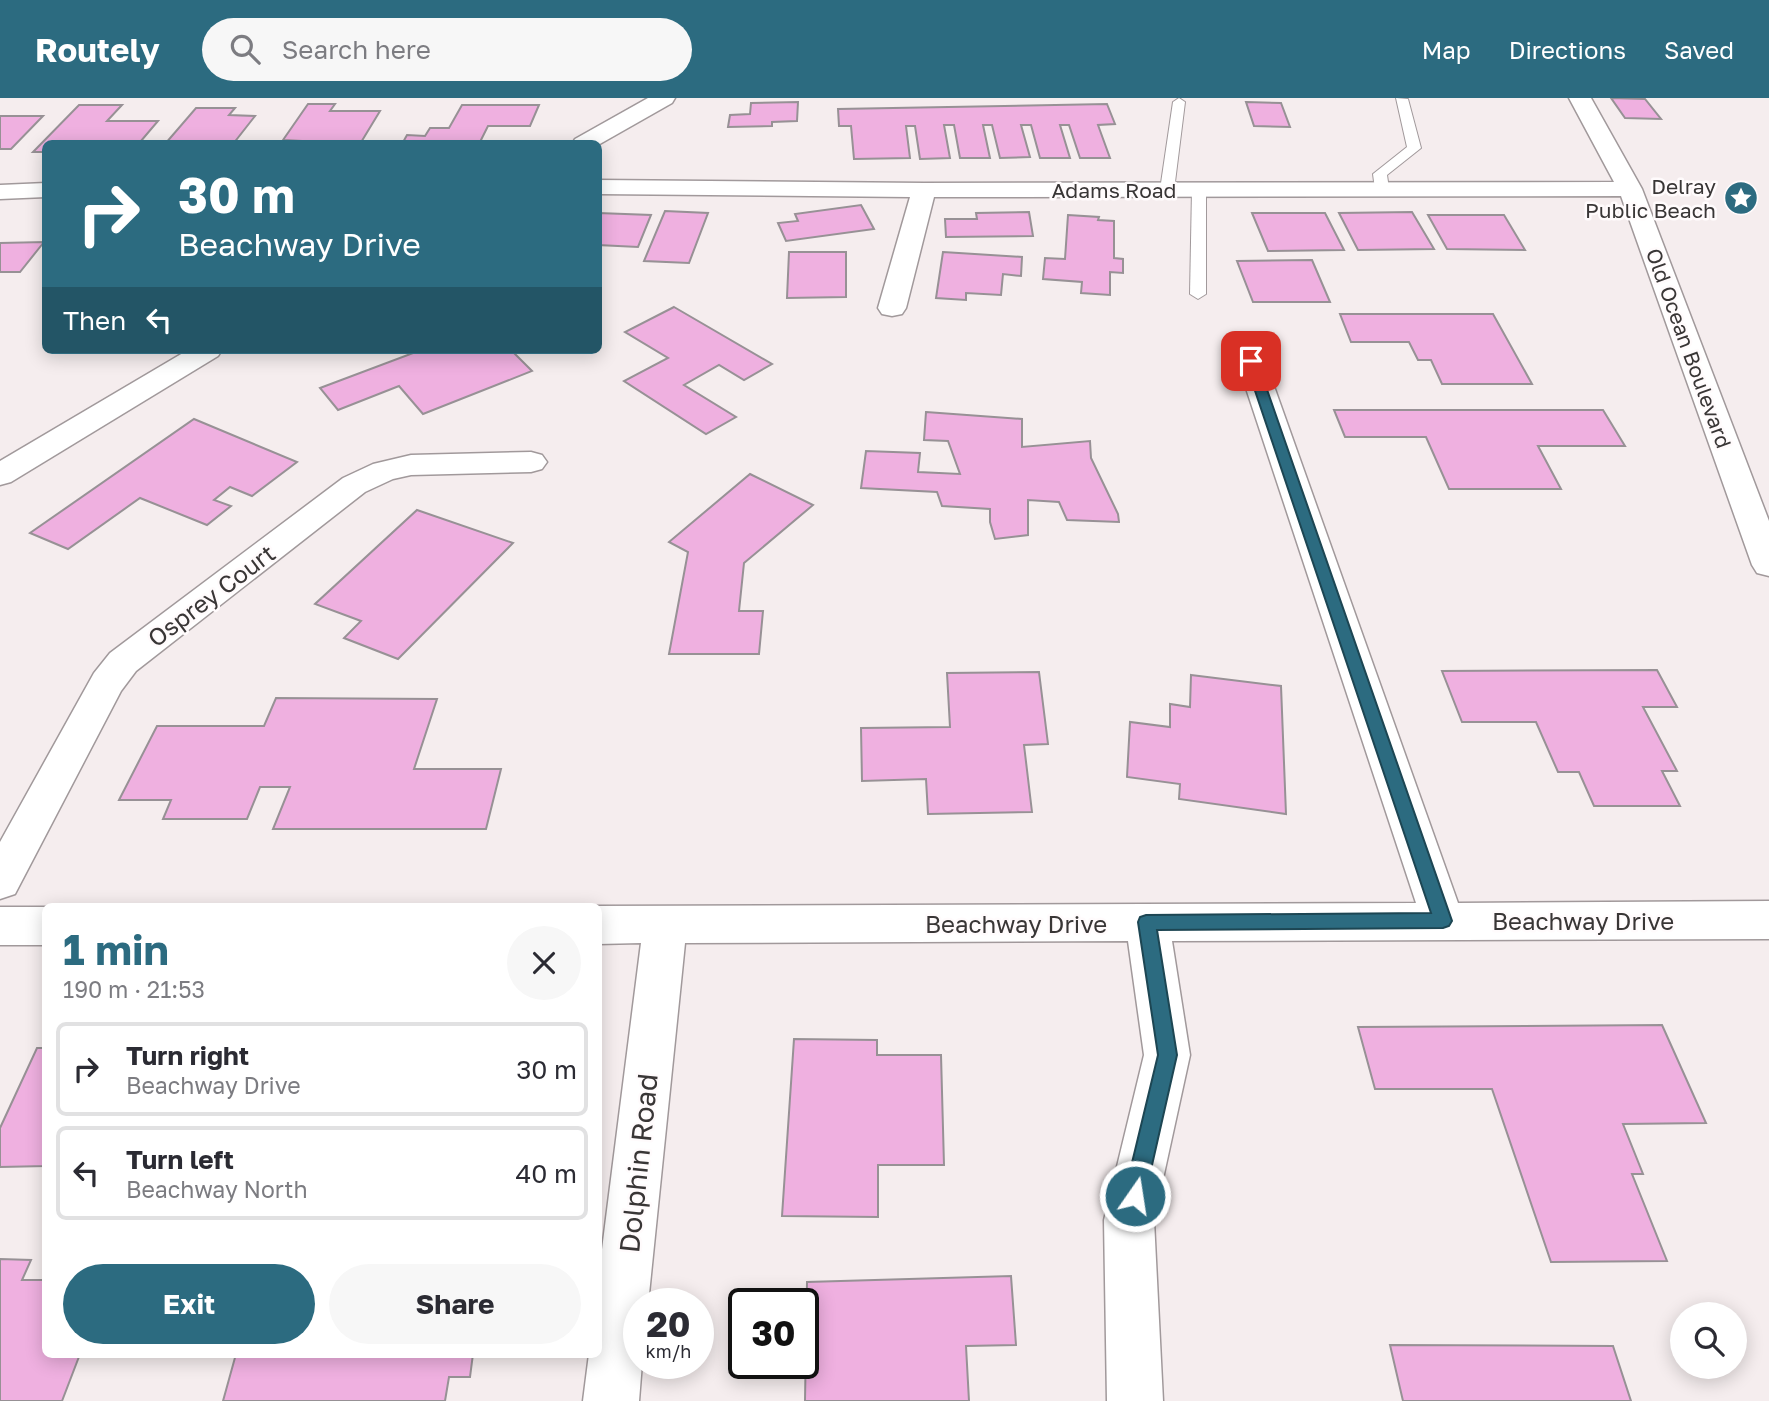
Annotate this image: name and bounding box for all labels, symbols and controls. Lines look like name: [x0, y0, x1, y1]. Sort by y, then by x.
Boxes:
search box: [202, 18, 692, 81]
text: Routely: [35, 30, 160, 69]
icon: search: [226, 30, 264, 68]
text: Search here: [282, 34, 431, 65]
text: Map: [1422, 35, 1471, 64]
text: Directions: [1509, 35, 1626, 64]
text: Saved: [1664, 35, 1734, 64]
text: 30 m: [178, 165, 295, 224]
icon: right: [63, 168, 154, 259]
place label: Delray Public Beach: [1585, 173, 1716, 223]
street label: Adams Road: [1051, 177, 1177, 203]
place icon: Delray Public Beach: [1722, 179, 1760, 217]
text: Beachway Drive: [178, 225, 421, 263]
street label: Old Ocean Boulevard: [1641, 244, 1737, 452]
icon: left: [140, 301, 178, 339]
text: Then: [63, 305, 126, 336]
pin: [1221, 331, 1281, 391]
icon: arrive: [1232, 342, 1270, 380]
street label: Osprey Court: [142, 538, 280, 652]
street label: Beachway Drive: [1492, 906, 1674, 935]
street label: Beachway Drive: [925, 909, 1107, 938]
text: 1 min: [63, 924, 169, 974]
button: close: [507, 926, 581, 1000]
text: 190 m · 21:53: [63, 975, 205, 1003]
text: Turn right: [126, 1040, 249, 1071]
icon: right: [67, 1050, 105, 1088]
text: 30 m: [516, 1054, 577, 1085]
text: Beachway Drive: [126, 1071, 301, 1099]
street label: Dolphin Road: [612, 1072, 664, 1254]
text: Turn left: [126, 1144, 234, 1175]
icon: left: [67, 1154, 105, 1192]
text: 40 m: [516, 1158, 577, 1189]
position arrow: [1098, 1159, 1172, 1233]
text: Beachway North: [126, 1175, 308, 1203]
button: Exit: [63, 1264, 315, 1344]
button: Share: [329, 1264, 581, 1344]
speed limit sign: 30: [728, 1288, 819, 1379]
map controls: [1670, 1302, 1747, 1379]
button: search: [1670, 1302, 1747, 1379]
text: 20: [646, 1303, 691, 1345]
text: km/h: [646, 1340, 691, 1362]

